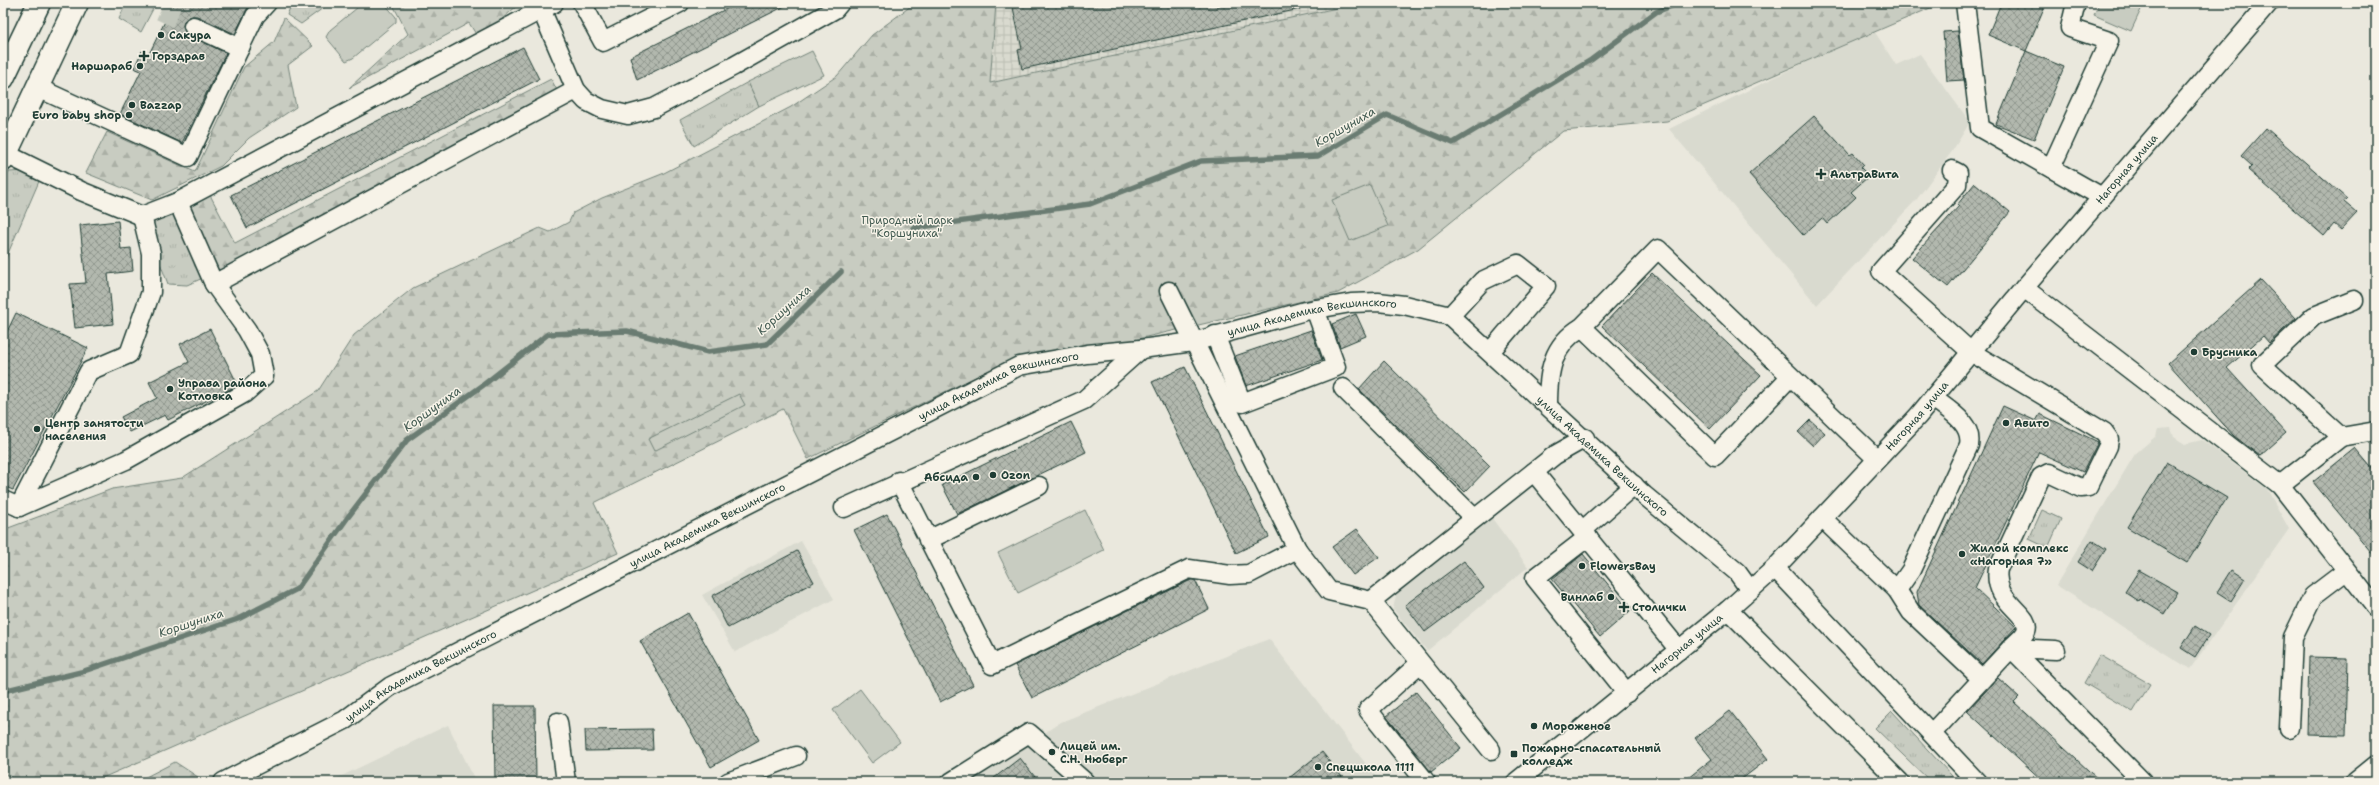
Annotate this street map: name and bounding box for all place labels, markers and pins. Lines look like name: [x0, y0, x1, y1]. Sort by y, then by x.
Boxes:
place label: Сакура: [169, 28, 212, 43]
marker: Сакура: [156, 30, 166, 40]
place label: Горздрав: [152, 49, 205, 64]
marker: Горздрав: [139, 51, 149, 61]
place label: Наршараб: [71, 59, 132, 74]
marker: Наршараб: [135, 61, 145, 71]
place label: Bazzap: [140, 98, 182, 113]
marker: Bazzap: [127, 100, 137, 110]
place label: Euro baby shop: [32, 108, 121, 123]
marker: Euro baby shop: [124, 110, 134, 120]
place label: АльтраВита: [1830, 167, 1899, 182]
marker: АльтраВита: [1815, 168, 1827, 180]
place label: Брусника: [2202, 345, 2258, 360]
marker: Брусника: [2189, 347, 2199, 357]
place label: Управа района Котловка: [178, 376, 267, 404]
marker: Управа района Котловка: [165, 384, 175, 394]
place label: Центр занятости населения: [45, 416, 144, 444]
place label: Авито: [2014, 416, 2049, 431]
marker: Авито: [2001, 418, 2011, 428]
marker: Центр занятости населения: [32, 424, 42, 434]
place label: Ozon: [1001, 468, 1031, 483]
place label: Абсида: [924, 470, 968, 485]
marker: Ozon: [988, 470, 998, 480]
marker: Абсида: [971, 472, 981, 482]
place label: Жилой комплекс «Нагорная 7»: [1970, 541, 2069, 569]
marker: Жилой комплекс «Нагорная 7»: [1957, 549, 1967, 559]
place label: FlowersBay: [1590, 559, 1656, 574]
marker: FlowersBay: [1577, 561, 1587, 571]
place label: Винлаб: [1561, 590, 1603, 605]
marker: Винлаб: [1606, 592, 1616, 602]
place label: Столички: [1632, 600, 1687, 615]
marker: Столички: [1619, 602, 1629, 612]
place label: Мороженое: [1542, 719, 1611, 734]
marker: Мороженое: [1529, 721, 1539, 731]
place label: Лицей им. С.Н. Нюберг: [1060, 739, 1128, 767]
place label: Пожарно-спасательный колледж: [1522, 741, 1661, 769]
marker: Лицей им. С.Н. Нюберг: [1047, 747, 1057, 757]
marker: Пожарно-спасательный колледж: [1509, 749, 1519, 759]
place label: Спецшкола 1111: [1326, 760, 1414, 775]
marker: Спецшкола 1111: [1313, 762, 1323, 772]

